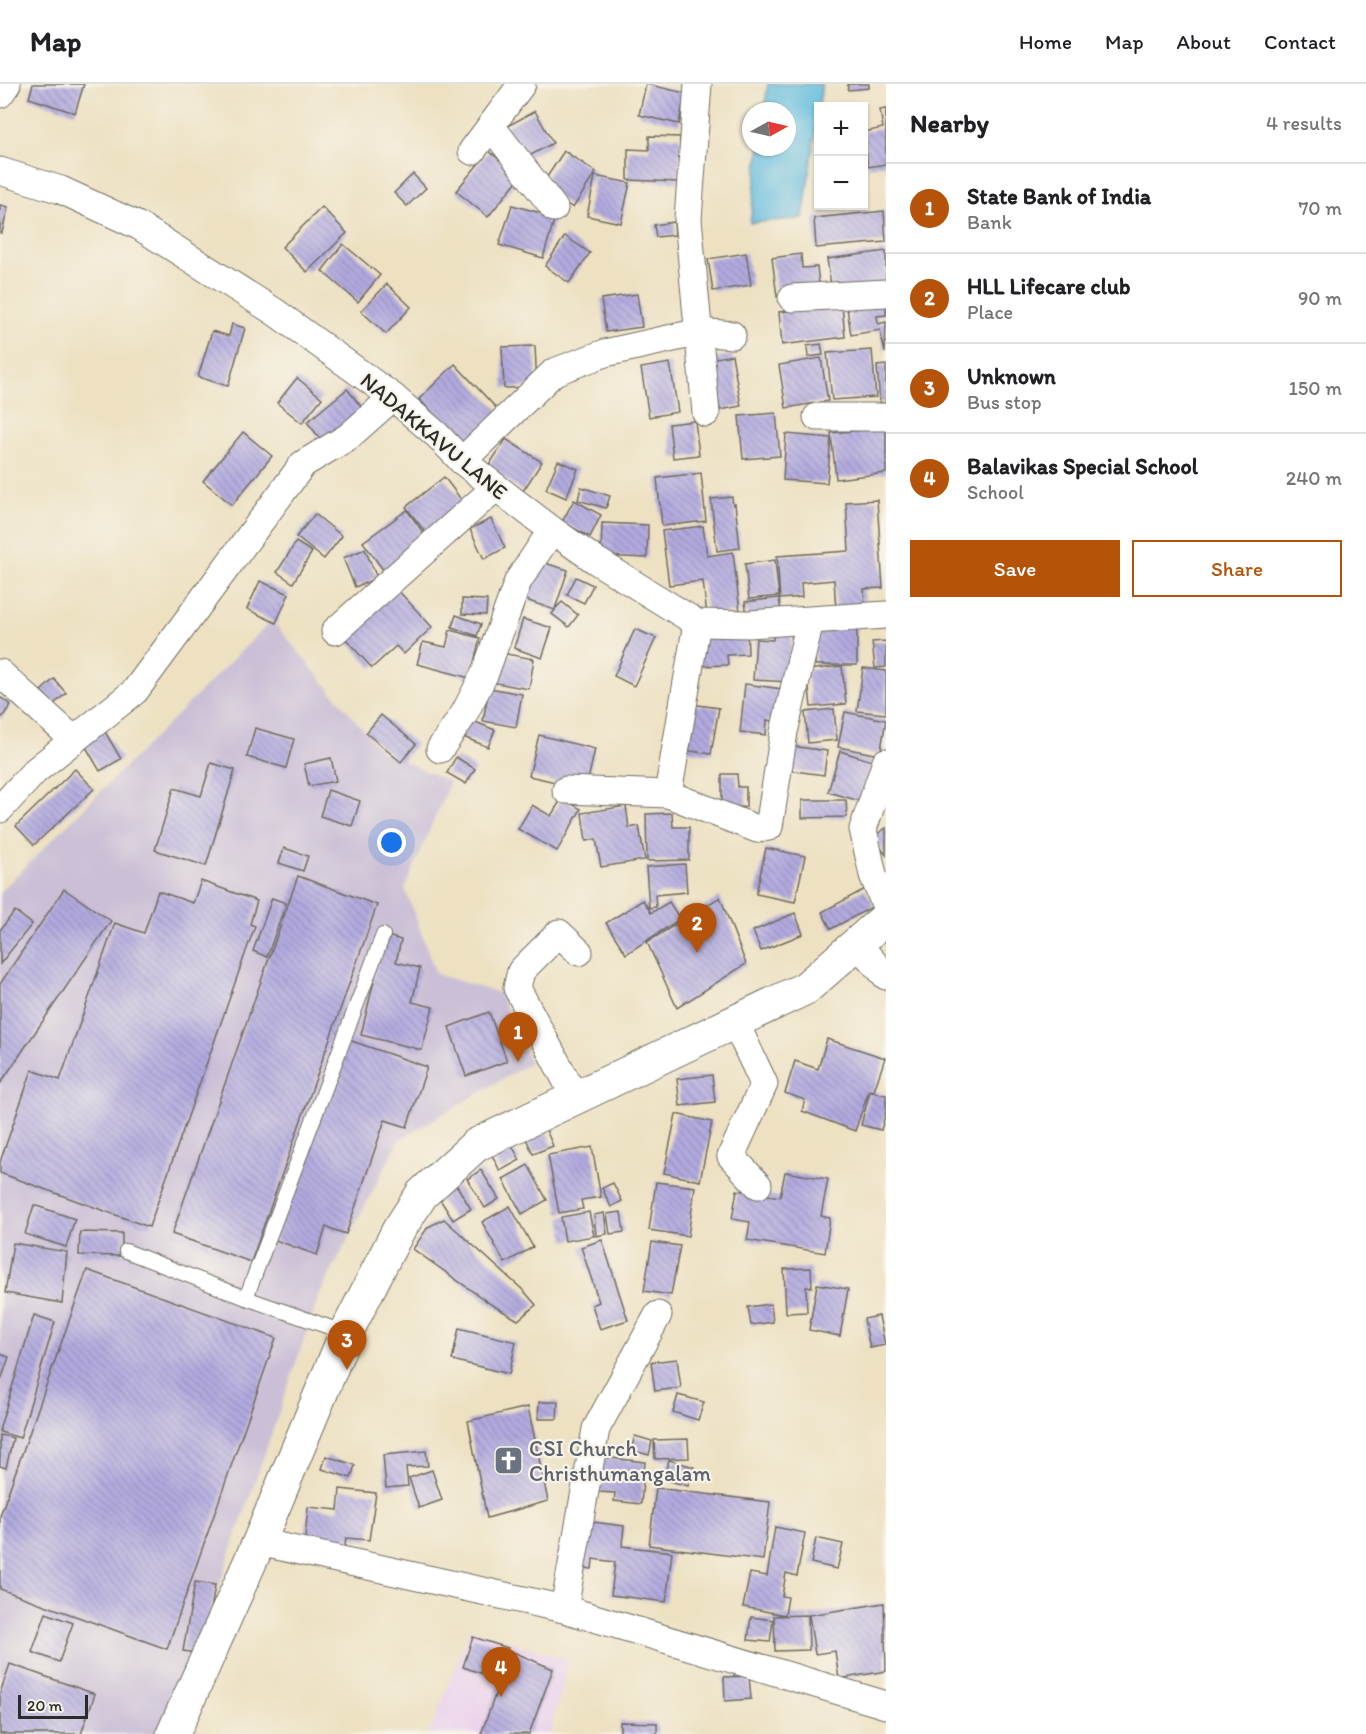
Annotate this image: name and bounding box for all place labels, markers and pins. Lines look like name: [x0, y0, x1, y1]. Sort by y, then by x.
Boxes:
pin: 2: [678, 904, 716, 953]
pin: 1: [498, 1012, 538, 1062]
pin: 3: [328, 1320, 366, 1370]
place label: CSI Church Christhumangalam: [529, 1435, 711, 1487]
church icon: CSI Church Christhumangalam: [492, 1445, 524, 1477]
pin: 4: [482, 1648, 520, 1697]

